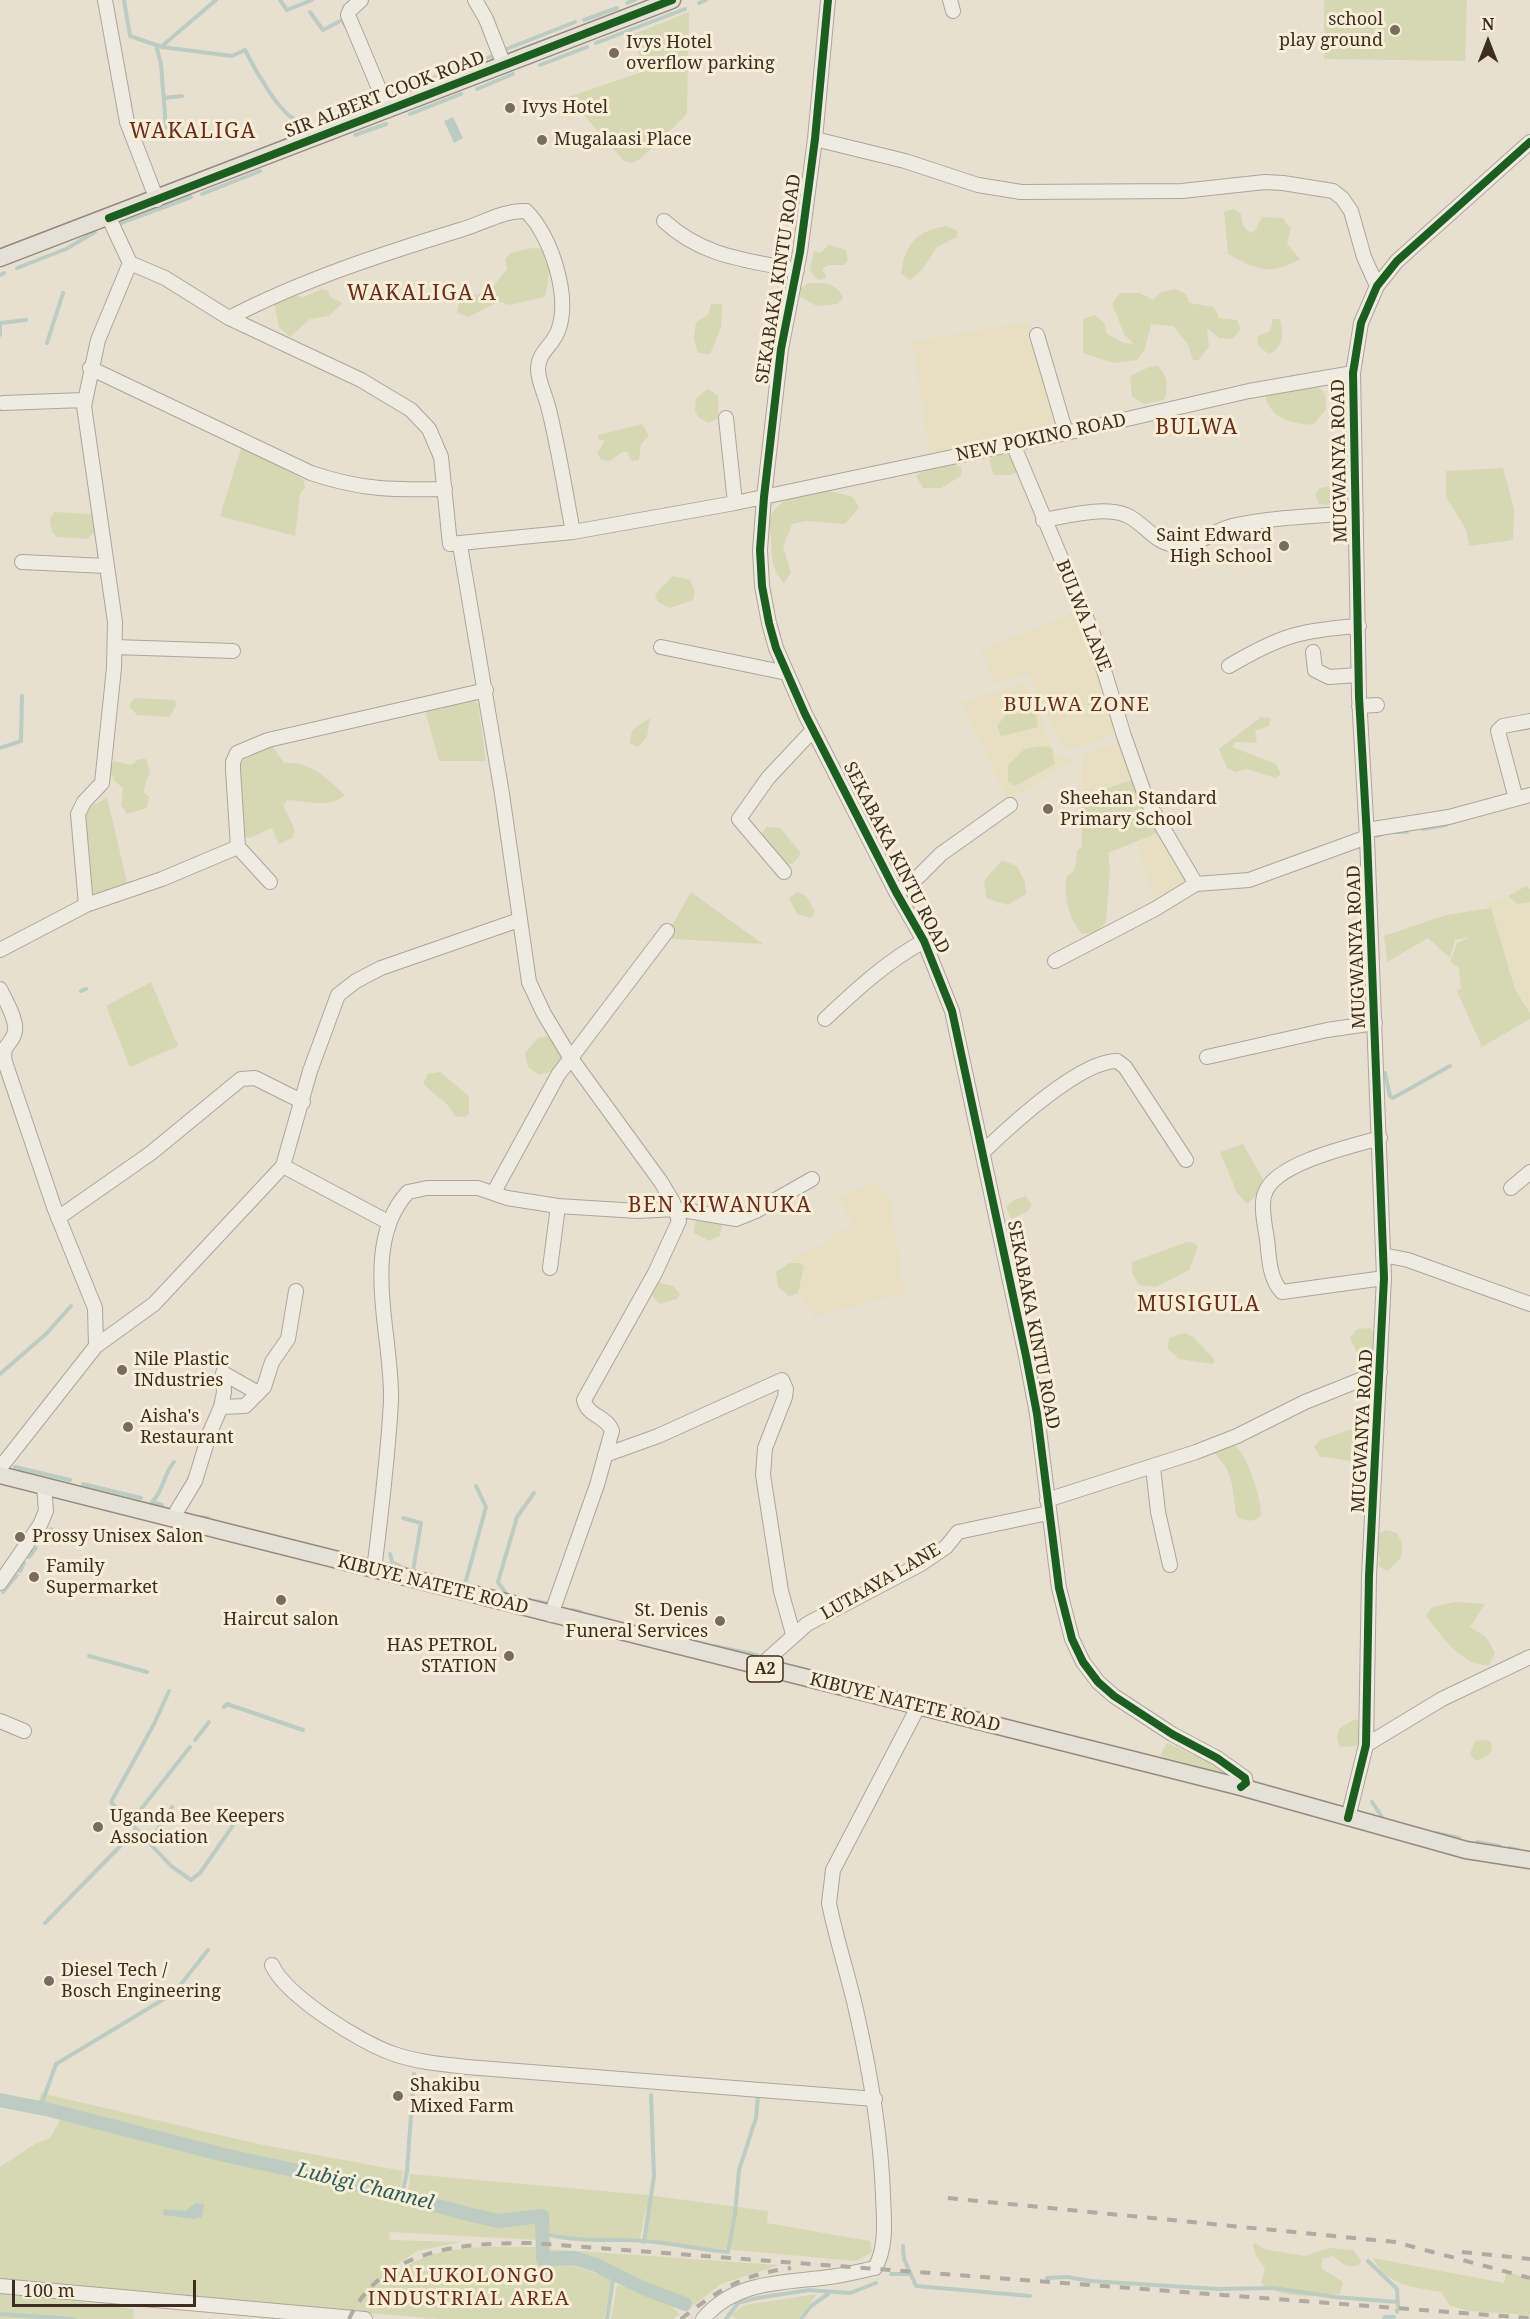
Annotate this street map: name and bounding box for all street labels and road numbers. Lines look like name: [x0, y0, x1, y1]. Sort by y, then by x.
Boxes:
street label: SIR ALBERT COOK ROAD: [282, 47, 488, 143]
street label: SEKABAKA KINTU ROAD: [752, 173, 806, 385]
street label: MUGWANYA ROAD: [1328, 379, 1352, 543]
street label: NEW POKINO ROAD: [954, 409, 1128, 467]
street label: BULWA LANE: [1051, 557, 1115, 675]
street label: SEKABAKA KINTU ROAD: [838, 759, 954, 957]
street label: MUGWANYA ROAD: [1343, 865, 1371, 1029]
street label: SEKABAKA KINTU ROAD: [1002, 1219, 1064, 1431]
street label: MUGWANYA ROAD: [1348, 1349, 1378, 1513]
street label: LUTAAYA LANE: [817, 1539, 945, 1625]
street label: KIBUYE NATETE ROAD: [335, 1551, 531, 1619]
road number: A2: [747, 1656, 783, 1682]
street label: KIBUYE NATETE ROAD: [807, 1669, 1003, 1737]

